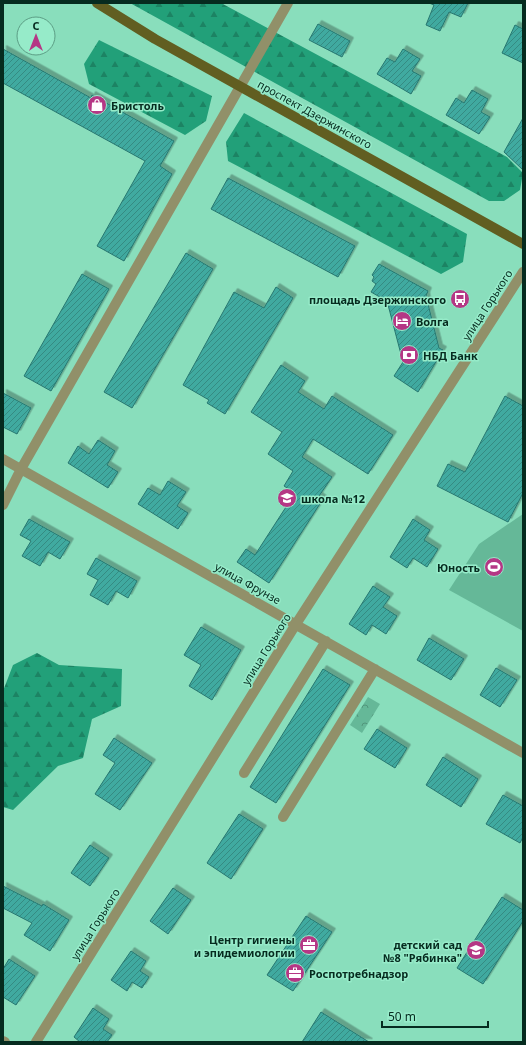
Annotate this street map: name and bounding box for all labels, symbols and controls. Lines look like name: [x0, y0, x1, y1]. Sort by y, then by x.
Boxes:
north arrow: [16, 16, 56, 56]
text: С: [32, 18, 40, 33]
street label: проспект Дзержинского: [255, 76, 375, 152]
shop icon: Бристоль: [86, 94, 108, 116]
place label: Бристоль: [111, 98, 164, 113]
street label: улица Горького: [458, 267, 516, 343]
bus stop icon: площадь Дзержинского: [449, 288, 471, 310]
place label: площадь Дзержинского: [309, 292, 446, 307]
hotel icon: Волга: [391, 310, 413, 332]
place label: Волга: [416, 314, 449, 329]
bank icon: НБД Банк: [398, 344, 420, 366]
place label: НБД Банк: [423, 348, 478, 363]
school or university icon: школа №12: [276, 487, 298, 509]
place label: школа №12: [301, 491, 365, 506]
sports icon: Юность: [483, 556, 505, 578]
street label: улица Фрунзе: [212, 559, 284, 607]
place label: Юность: [437, 560, 480, 575]
street label: улица Горького: [238, 610, 294, 688]
street label: улица Горького: [67, 885, 123, 963]
place label: Центр гигиены и эпидемиологии: [194, 932, 295, 960]
office icon: Центр гигиены и эпидемиологии: [298, 934, 320, 956]
place label: детский сад №8 "Рябинка": [383, 937, 462, 965]
school or university icon: детский сад №8 "Рябинка": [465, 939, 487, 961]
office icon: Роспотребнадзор: [284, 962, 306, 984]
place label: Роспотребнадзор: [309, 966, 408, 981]
scale bar: [382, 1003, 488, 1029]
text: 50 m: [388, 1008, 416, 1025]

